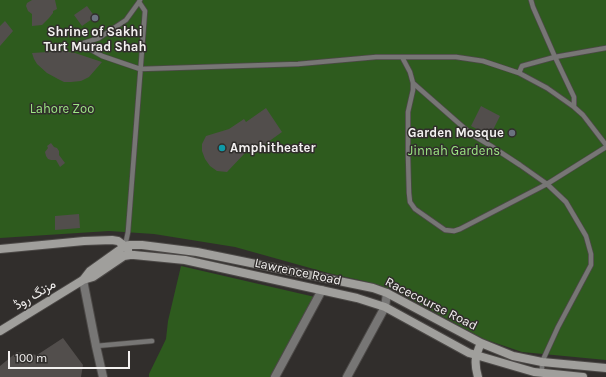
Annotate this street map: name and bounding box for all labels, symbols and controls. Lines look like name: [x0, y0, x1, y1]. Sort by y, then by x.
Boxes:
marker: Shrine of Sakhi Turt Murad Shah: [90, 13, 100, 23]
place label: Shrine of Sakhi Turt Murad Shah: [43, 24, 147, 55]
park label: Lahore Zoo: [30, 101, 94, 117]
place label: Garden Mosque: [408, 125, 504, 141]
marker: Garden Mosque: [507, 128, 517, 138]
place label: Amphitheater: [230, 140, 316, 156]
marker: Amphitheater: [217, 143, 227, 153]
park label: Jinnah Gardens: [408, 143, 500, 159]
street label: Lawrence Road: [253, 255, 343, 289]
street label: Racecourse Road: [382, 274, 480, 334]
street label: مزنگ روڈ: [11, 276, 59, 314]
scale bar: [10, 343, 132, 369]
text: 100 m: [15, 351, 47, 365]

